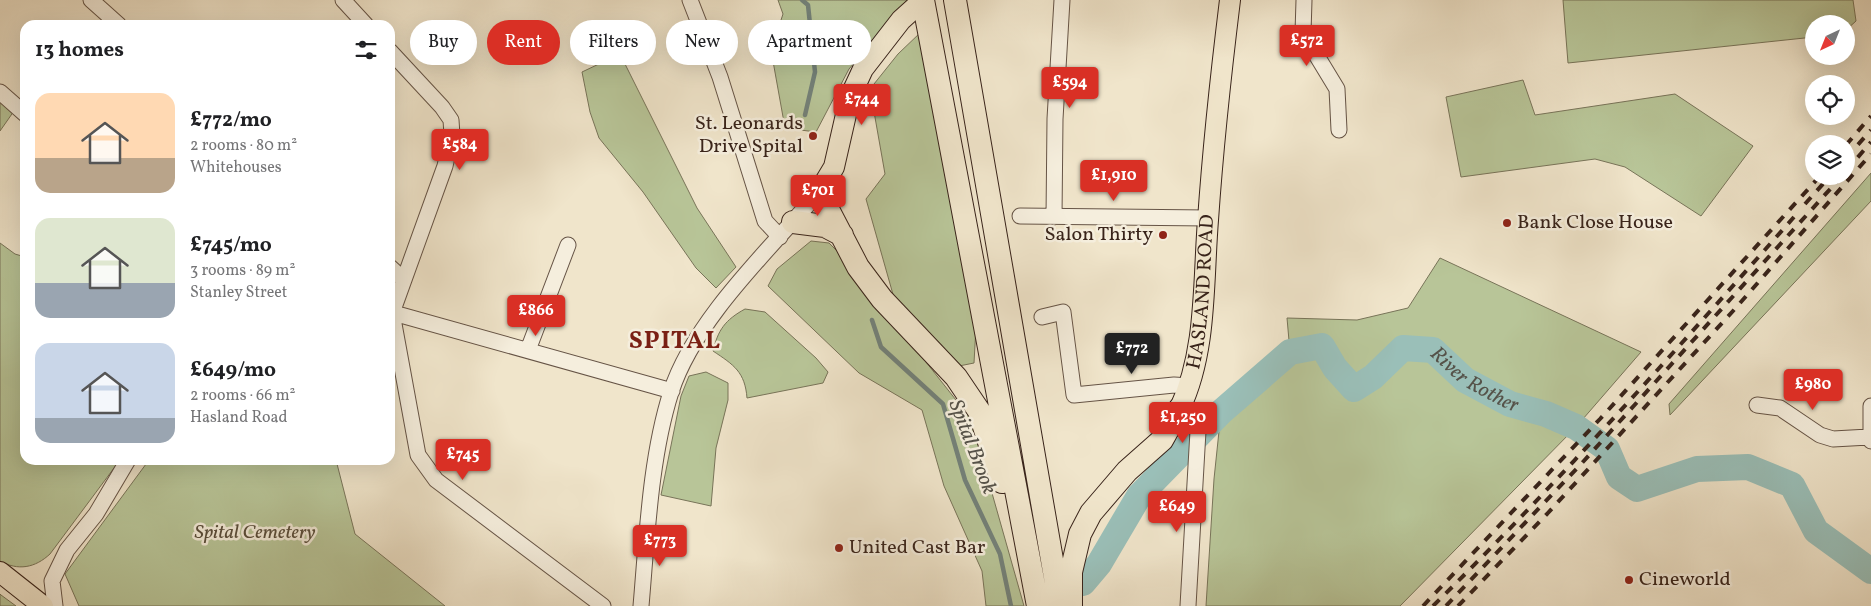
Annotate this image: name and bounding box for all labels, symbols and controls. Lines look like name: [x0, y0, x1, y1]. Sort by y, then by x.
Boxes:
north arrow: [1805, 15, 1855, 65]
map controls: [1805, 15, 1855, 185]
chip: Buy: [410, 20, 477, 65]
chip: Rent: [487, 20, 560, 65]
chip: Filters: [570, 20, 656, 65]
chip: New: [666, 20, 738, 65]
chip: Apartment: [748, 20, 871, 65]
pin: £572: [1277, 24, 1337, 67]
text: £572: [1291, 30, 1323, 52]
text: 13 homes: [35, 36, 124, 65]
icon: filters: [352, 36, 380, 64]
pin: £594: [1040, 66, 1100, 109]
text: £594: [1052, 72, 1088, 94]
button: locate: [1805, 75, 1855, 125]
pin: £744: [832, 84, 892, 126]
text: £744: [844, 89, 880, 111]
text: £772/mo: [190, 106, 272, 135]
place label: St. Leonards Drive Spital: [695, 110, 803, 161]
icon: home: [75, 113, 135, 173]
pin: £584: [430, 128, 490, 171]
marker: St. Leonards Drive Spital: [807, 130, 819, 142]
text: £584: [443, 134, 477, 156]
text: 2 rooms · 80 m²: [190, 135, 297, 157]
button: layers: [1805, 135, 1855, 185]
text: Whitehouses: [190, 157, 282, 179]
pin: £1,910: [1073, 160, 1155, 202]
text: £1,910: [1091, 165, 1137, 187]
pin: £701: [788, 174, 848, 217]
text: £701: [802, 180, 834, 202]
place label: Bank Close House: [1517, 209, 1673, 237]
street label: HASLAND ROAD: [1180, 213, 1222, 372]
marker: Bank Close House: [1501, 217, 1513, 229]
place label: Salon Thirty: [1045, 221, 1153, 249]
marker: Salon Thirty: [1157, 229, 1169, 241]
text: £745/mo: [190, 231, 272, 260]
icon: home: [75, 238, 135, 298]
text: 3 rooms · 89 m²: [190, 260, 295, 282]
text: Stanley Street: [190, 282, 288, 304]
pin: £866: [506, 294, 566, 337]
text: £866: [518, 300, 554, 322]
district label: SPITAL: [629, 324, 721, 359]
pin: £772: [1102, 332, 1162, 375]
text: £772: [1116, 338, 1148, 360]
water label: River Rother: [1423, 340, 1522, 420]
text: £649/mo: [190, 356, 276, 385]
icon: home: [75, 363, 135, 423]
pin: £980: [1783, 368, 1843, 411]
text: £980: [1795, 374, 1831, 396]
text: 2 rooms · 66 m²: [190, 385, 296, 407]
water label: Spital Brook: [941, 396, 1003, 499]
pin: £1,250: [1142, 402, 1224, 444]
text: Hasland Road: [190, 407, 288, 429]
text: £1,250: [1160, 407, 1206, 429]
pin: £745: [433, 438, 493, 481]
text: £745: [447, 444, 479, 466]
pin: £649: [1147, 490, 1207, 533]
text: £649: [1159, 496, 1195, 518]
park label: Spital Cemetery: [195, 519, 315, 547]
pin: £773: [630, 524, 690, 567]
text: £773: [644, 530, 676, 552]
place label: United Cast Bar: [849, 534, 985, 562]
marker: United Cast Bar: [833, 542, 845, 554]
place label: Cineworld: [1639, 566, 1731, 594]
marker: Cineworld: [1623, 574, 1635, 586]

